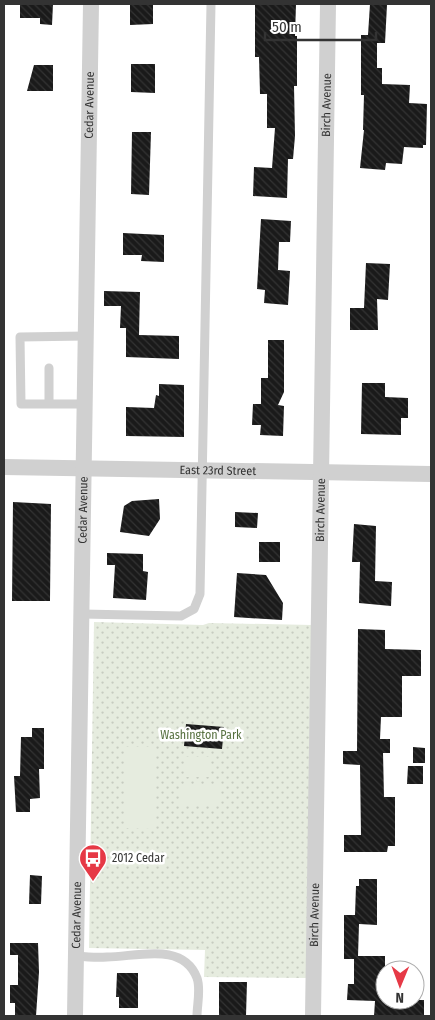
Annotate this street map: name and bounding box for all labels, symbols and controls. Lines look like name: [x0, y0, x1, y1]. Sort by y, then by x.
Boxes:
scale bar: [265, 10, 376, 42]
text: 50 m: [272, 18, 302, 36]
street label: Cedar Avenue: [82, 71, 97, 139]
street label: Birch Avenue: [319, 73, 334, 137]
street label: East 23rd Street: [180, 463, 256, 478]
street label: Cedar Avenue: [75, 476, 91, 544]
street label: Birch Avenue: [313, 478, 328, 542]
park label: Washington Park: [160, 728, 242, 742]
bus stop icon: 2012 Cedar: [78, 843, 108, 882]
place label: 2012 Cedar: [112, 851, 165, 865]
street label: Cedar Avenue: [69, 881, 84, 949]
street label: Birch Avenue: [307, 883, 322, 947]
north arrow: [375, 960, 425, 1010]
text: N: [395, 989, 404, 1006]

